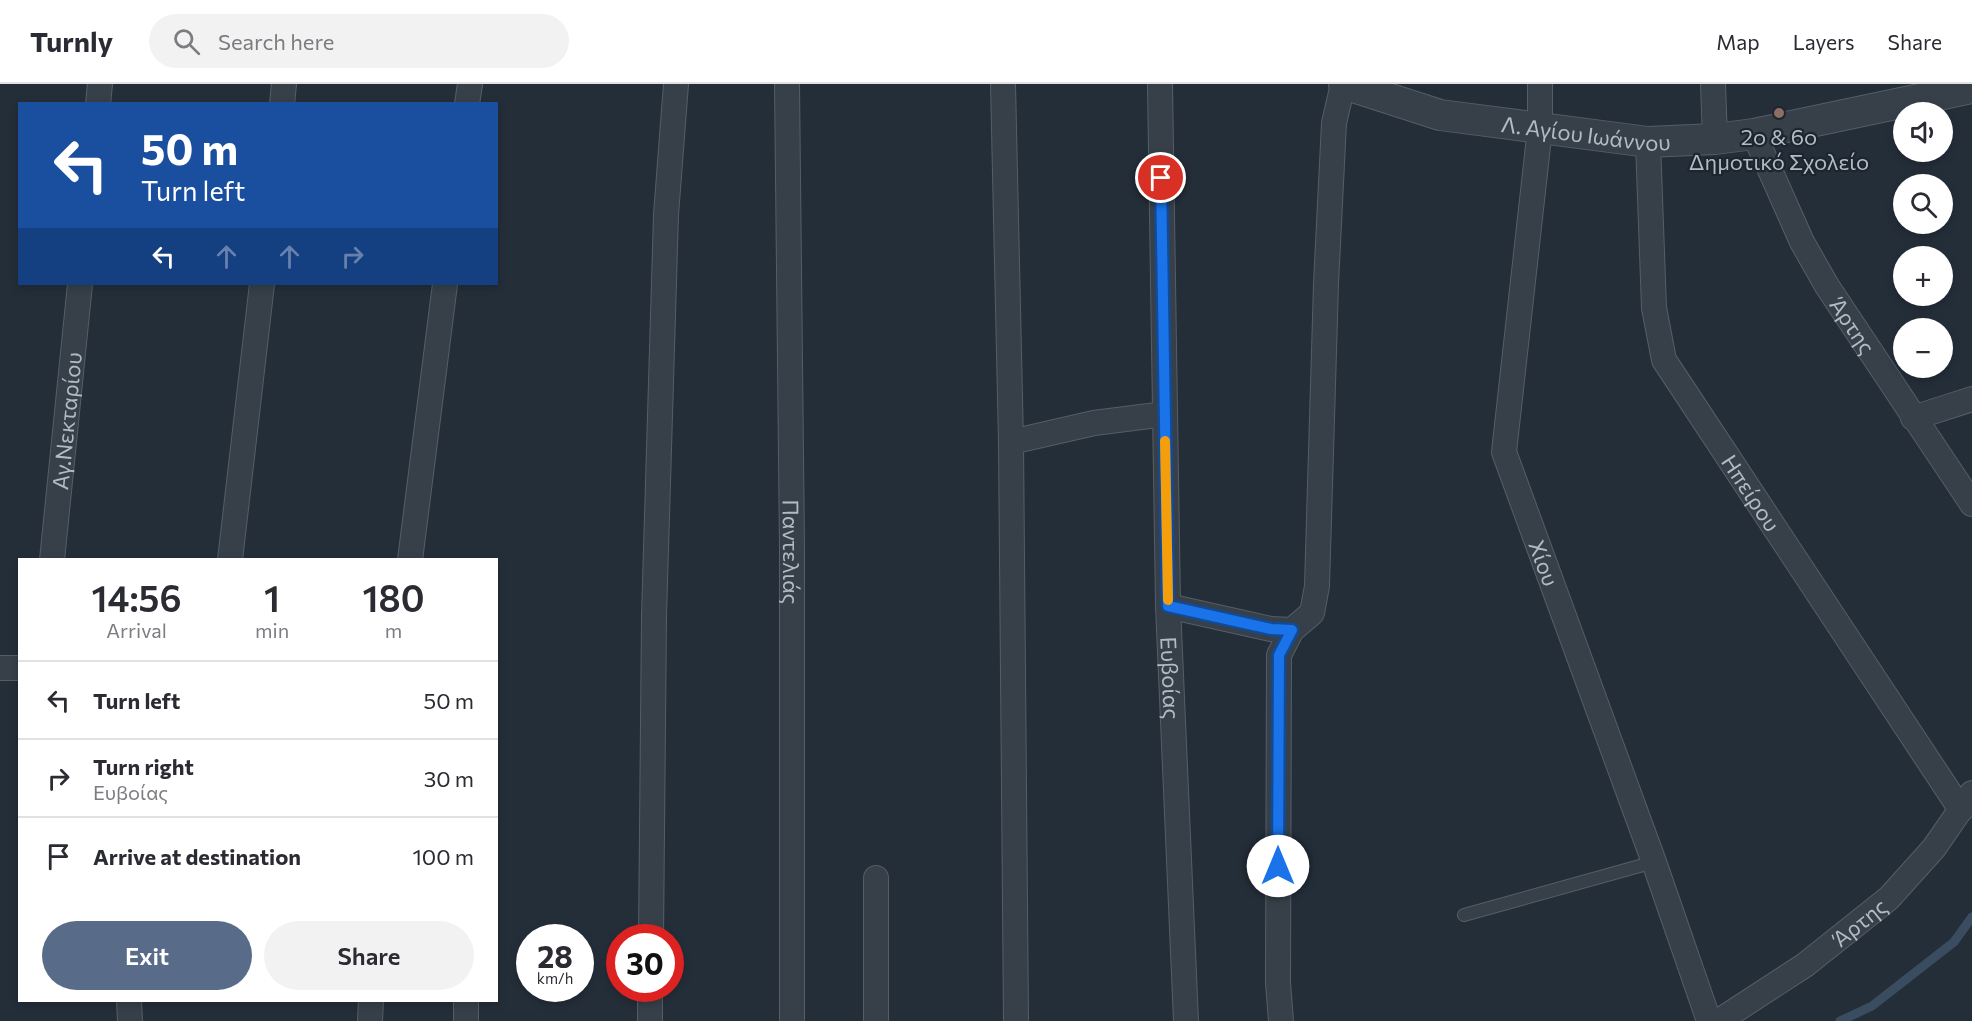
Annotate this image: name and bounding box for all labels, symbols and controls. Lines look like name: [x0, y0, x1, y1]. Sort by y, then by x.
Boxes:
search box: [149, 14, 569, 68]
text: Turnly: [30, 24, 113, 58]
icon: search: [170, 25, 203, 58]
text: Search here: [218, 28, 334, 55]
text: Map: [1716, 29, 1760, 54]
text: Layers: [1793, 29, 1855, 54]
text: Share: [1888, 29, 1942, 54]
map controls: [1893, 102, 1953, 378]
button: sound: [1893, 102, 1953, 162]
marker: 2ο & 6ο Δημοτικό Σχολείο: [1772, 106, 1786, 120]
street label: Λ. Αγίου Ιωάννου: [1500, 110, 1671, 156]
text: 50 m: [141, 122, 238, 174]
place label: 2ο & 6ο Δημοτικό Σχολείο: [1689, 123, 1869, 175]
icon: left: [42, 126, 120, 204]
pin: [1135, 152, 1186, 203]
icon: arrive: [1144, 161, 1177, 194]
text: Turn left: [141, 174, 245, 207]
button: search: [1893, 174, 1953, 234]
icon: left: [147, 240, 180, 273]
icon: ahead: [210, 240, 243, 273]
icon: ahead: [273, 240, 306, 273]
icon: right: [336, 240, 369, 273]
button: +: [1893, 246, 1953, 306]
street label: Άρτης: [1824, 291, 1882, 359]
button: −: [1893, 318, 1953, 378]
street label: Αγ.Νεκταρίου: [46, 351, 87, 491]
street label: Ηπείρου: [1717, 449, 1787, 536]
street label: Παντελιάς: [778, 499, 806, 604]
street label: Χίου: [1524, 536, 1565, 589]
text: 14:56: [91, 575, 182, 619]
text: 1: [264, 575, 280, 619]
text: 180: [363, 575, 425, 619]
text: Arrival: [106, 618, 167, 642]
text: min: [255, 618, 289, 642]
text: m: [385, 618, 402, 642]
street label: Ευβοίας: [1156, 636, 1186, 720]
icon: left: [42, 684, 75, 717]
text: Turn left: [93, 687, 180, 714]
text: 50 m: [424, 687, 474, 714]
text: Turn right: [93, 753, 194, 780]
icon: right: [42, 762, 75, 795]
text: 30 m: [424, 765, 474, 792]
text: Ευβοίας: [93, 780, 168, 804]
position arrow: [1246, 834, 1310, 898]
icon: arrive: [42, 840, 75, 873]
text: Arrive at destination: [93, 843, 301, 870]
text: 100 m: [412, 843, 474, 870]
street label: Άρτης: [1826, 892, 1892, 952]
button: Exit: [42, 921, 252, 990]
button: Share: [264, 921, 474, 990]
speed limit sign: 30: [606, 924, 684, 1002]
text: 28: [537, 937, 573, 974]
text: km/h: [537, 969, 573, 987]

